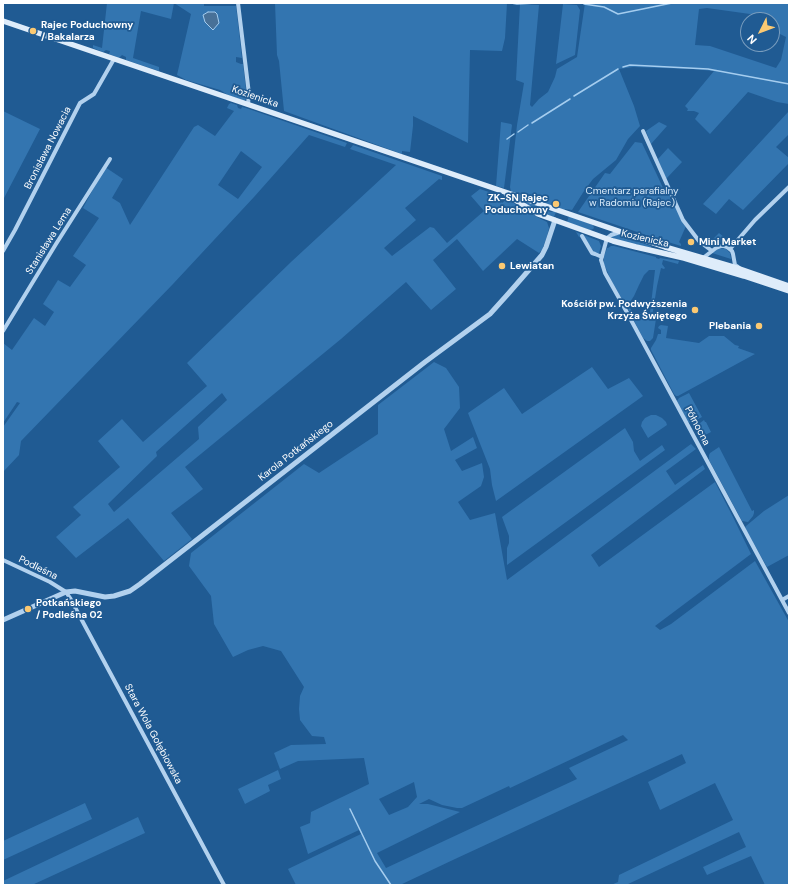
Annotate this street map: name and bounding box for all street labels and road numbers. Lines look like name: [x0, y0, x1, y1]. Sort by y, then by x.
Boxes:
street label: Kozienicka: [230, 83, 280, 111]
street label: Bronisława Nowacia: [22, 105, 74, 191]
street label: Stanisława Lema: [24, 205, 74, 277]
street label: Kozienicka: [620, 228, 670, 250]
street label: Północna: [682, 404, 712, 448]
street label: Karola Potkańskiego: [256, 418, 336, 484]
street label: Podleśna: [17, 553, 59, 583]
street label: Stara Wola Gołębiowska: [122, 682, 184, 786]

